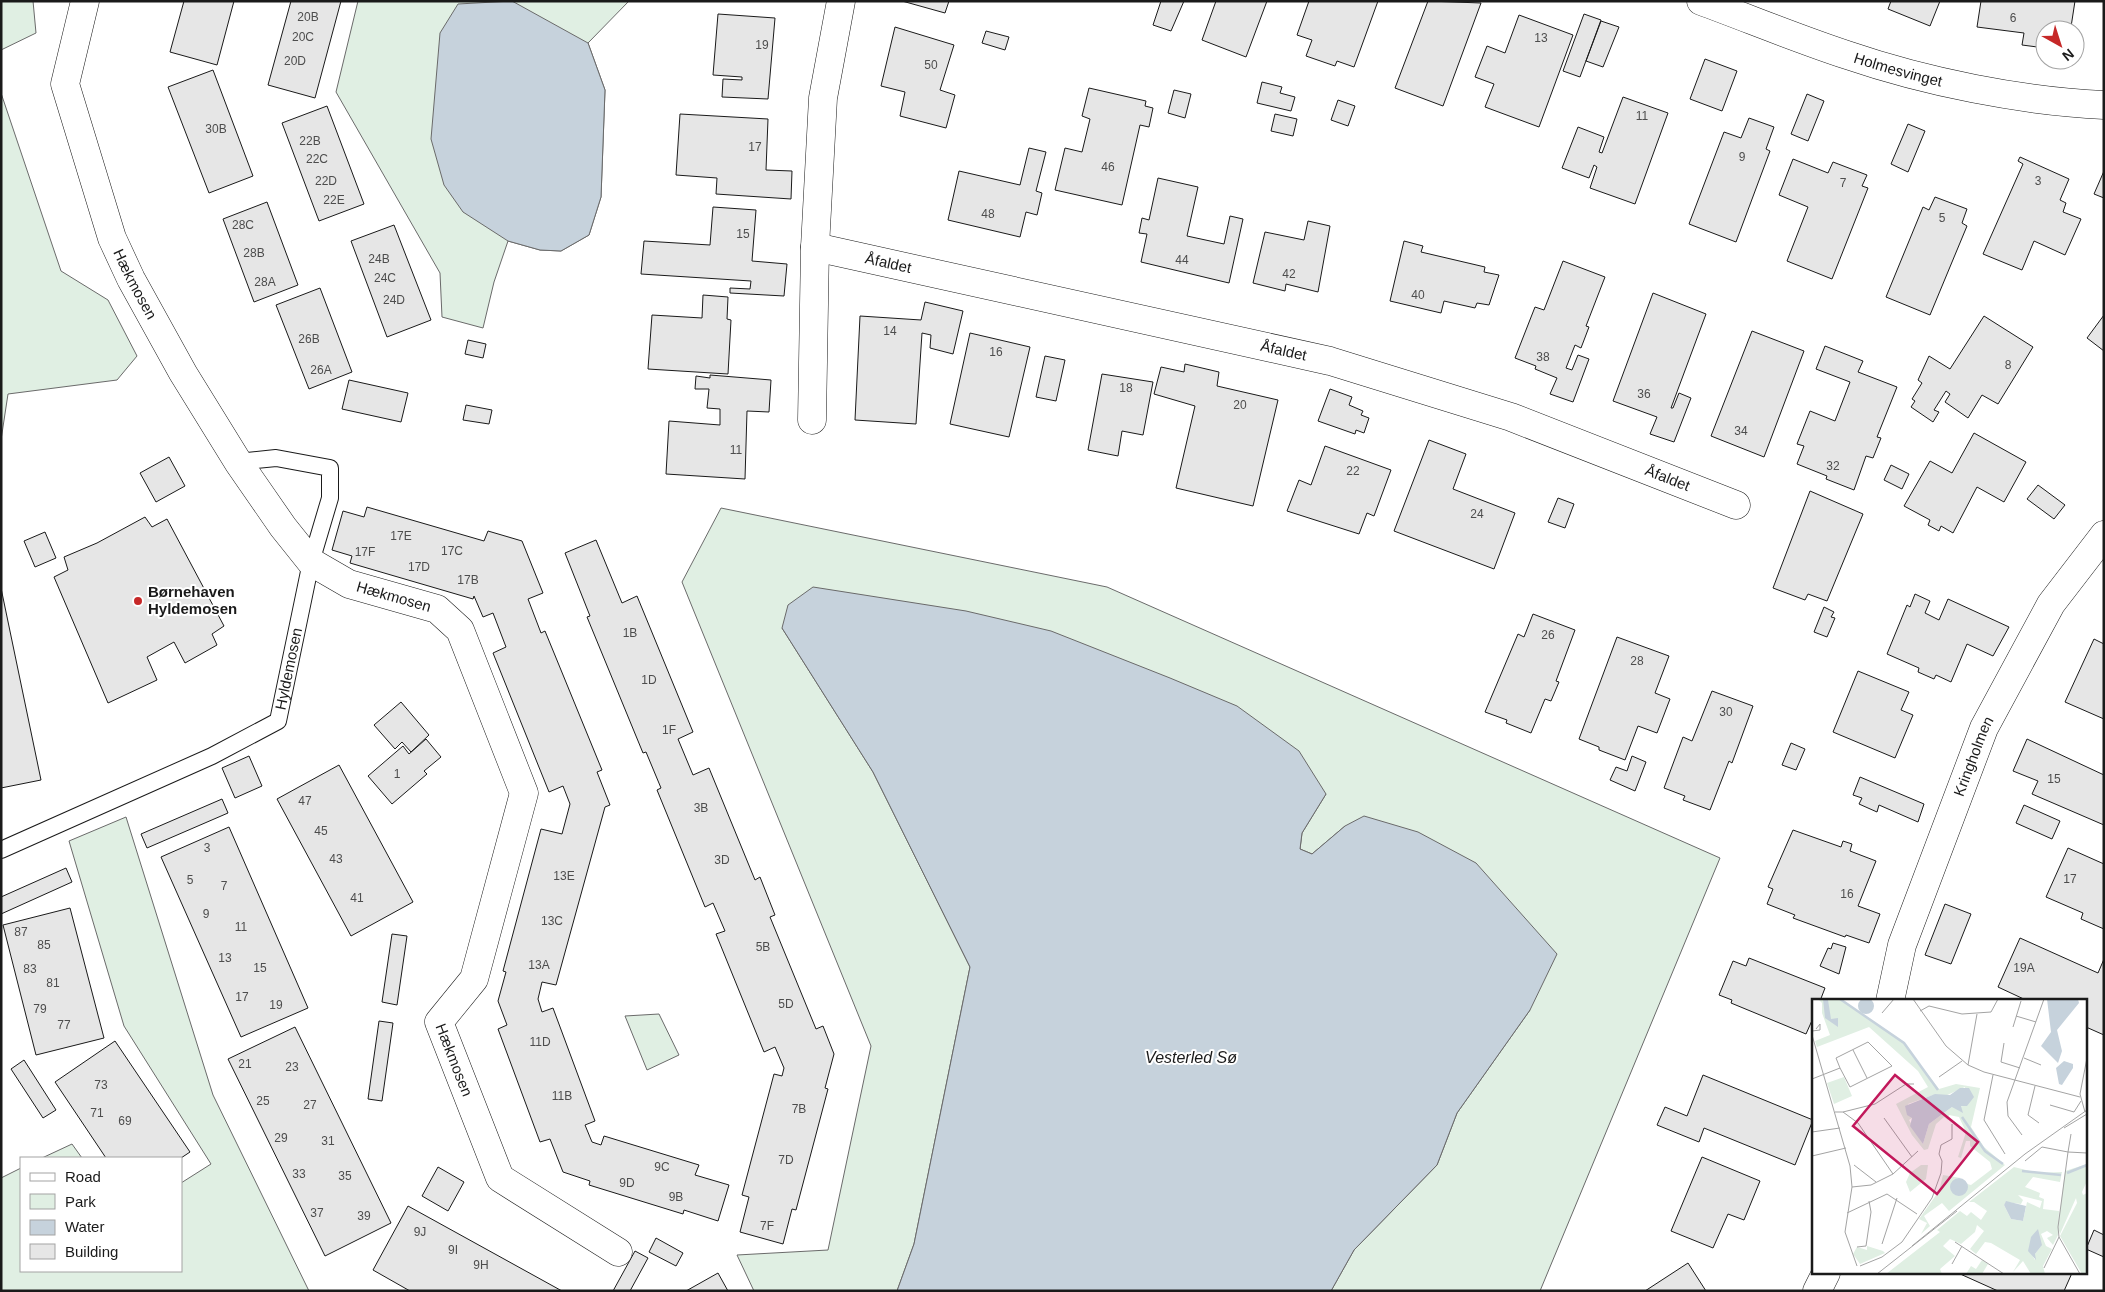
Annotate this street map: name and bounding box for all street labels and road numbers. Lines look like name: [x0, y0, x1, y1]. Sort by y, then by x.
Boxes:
street label: Holmesvinget: [1852, 49, 1945, 90]
street label: Hækmosen: [110, 246, 161, 322]
street label: Åfaldet: [864, 249, 914, 276]
street label: Åfaldet: [1259, 337, 1309, 364]
street label: Åfaldet: [1643, 461, 1693, 494]
street label: Hækmosen: [355, 578, 433, 615]
street label: Hyldemosen: [272, 626, 305, 711]
street label: Kringholmen: [1950, 713, 1997, 799]
street label: Hækmosen: [432, 1021, 476, 1099]

